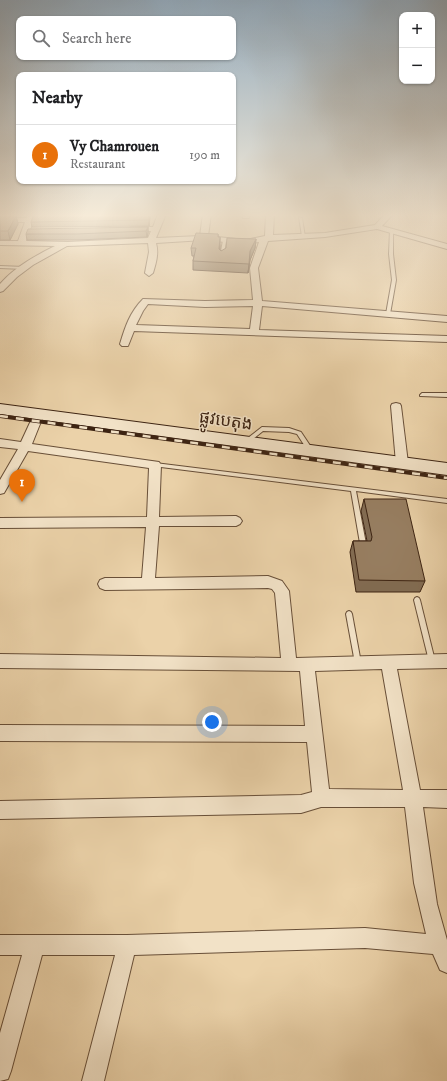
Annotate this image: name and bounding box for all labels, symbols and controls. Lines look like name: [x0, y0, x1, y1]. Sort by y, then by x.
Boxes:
map controls: [399, 12, 435, 84]
button: +: [399, 12, 435, 48]
search box: [16, 16, 236, 60]
icon: search: [30, 27, 52, 49]
text: Search here: [62, 29, 131, 48]
button: −: [399, 48, 435, 84]
text: Nearby: [32, 87, 82, 109]
text: Vy Chamrouen: [70, 137, 159, 156]
text: 1: [43, 147, 47, 163]
text: 190 m: [189, 147, 220, 163]
text: Restaurant: [70, 156, 126, 172]
street label: ផ្លូវបេតុង: [197, 406, 254, 439]
pin: 1: [9, 469, 35, 502]
your location: [202, 712, 222, 732]

